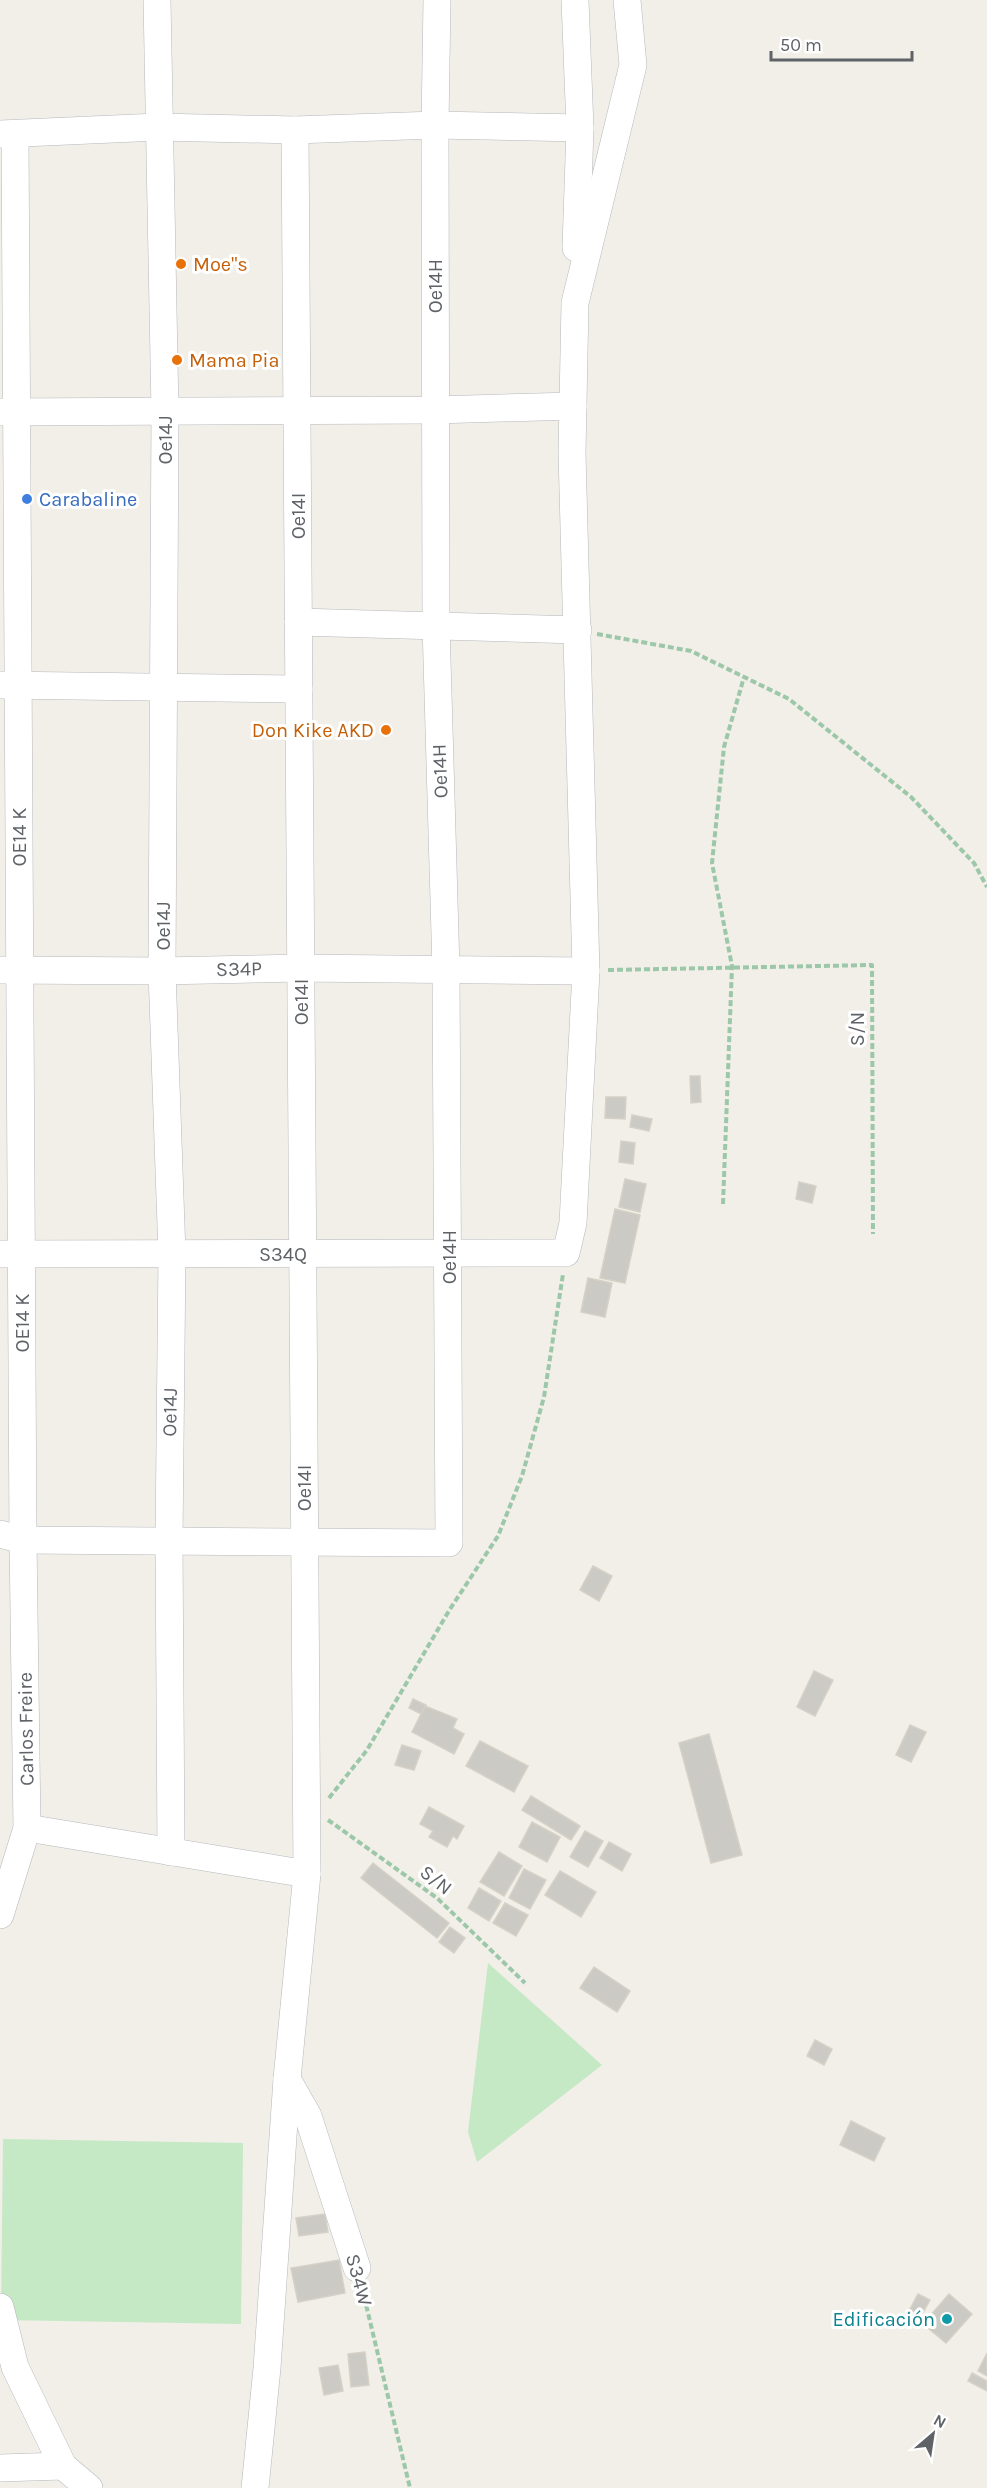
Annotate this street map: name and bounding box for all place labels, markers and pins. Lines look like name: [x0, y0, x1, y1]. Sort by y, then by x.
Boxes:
place label: Moe"s: [193, 253, 248, 276]
marker: Moe"s: [174, 257, 188, 271]
place label: Mama Pia: [189, 349, 279, 372]
marker: Mama Pia: [170, 353, 184, 367]
place label: Carabaline: [39, 488, 137, 511]
marker: Carabaline: [20, 492, 34, 506]
place label: Don Kike AKD: [252, 719, 374, 742]
marker: Don Kike AKD: [379, 723, 393, 737]
place label: Edificación: [833, 2308, 935, 2331]
marker: Edificación: [940, 2312, 954, 2326]

